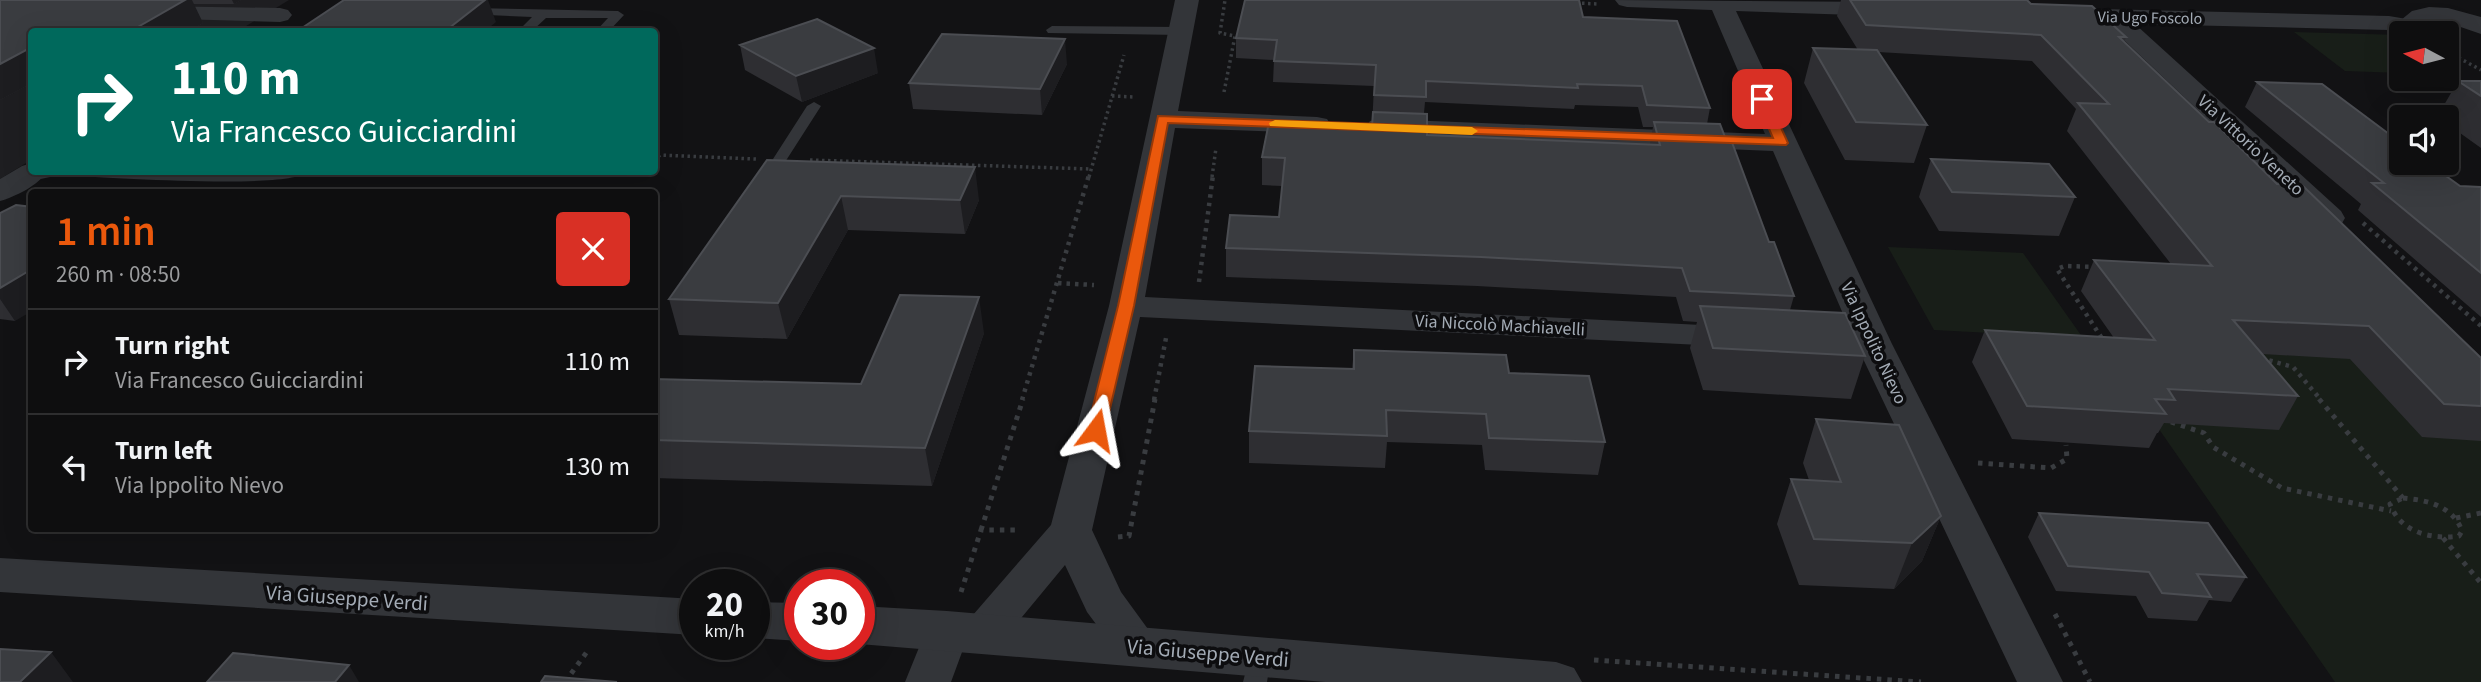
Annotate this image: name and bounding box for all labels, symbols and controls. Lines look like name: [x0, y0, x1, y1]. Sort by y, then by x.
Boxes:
street label: Via Ugo Foscolo: [2097, 6, 2203, 30]
north arrow: [2389, 21, 2459, 91]
map controls: [2389, 21, 2459, 175]
text: 110 m: [171, 44, 300, 114]
icon: right: [56, 56, 147, 147]
pin: [1732, 69, 1792, 129]
icon: arrive: [1743, 80, 1781, 118]
street label: Via Vittorio Veneto: [2192, 89, 2309, 201]
button: sound: [2389, 105, 2459, 175]
text: Via Francesco Guicciardini: [171, 109, 517, 155]
text: 1 min: [56, 202, 156, 262]
button: close: [556, 212, 630, 286]
text: 260 m · 08:50: [56, 258, 180, 291]
street label: Via Ippolito Nievo: [1834, 278, 1913, 408]
street label: Via Niccolò Machiavelli: [1414, 309, 1586, 342]
text: Turn right: [115, 327, 230, 364]
icon: right: [56, 343, 94, 381]
text: 110 m: [564, 343, 630, 380]
text: Via Francesco Guicciardini: [115, 364, 364, 397]
position arrow: [1059, 393, 1133, 467]
text: Turn left: [115, 432, 212, 469]
icon: left: [56, 448, 94, 486]
text: 130 m: [564, 448, 630, 485]
text: Via Ippolito Nievo: [115, 469, 284, 502]
speed limit sign: 30: [784, 569, 875, 660]
street label: Via Giuseppe Verdi: [265, 577, 429, 619]
text: 20: [706, 580, 743, 630]
text: km/h: [705, 619, 744, 644]
street label: Via Giuseppe Verdi: [1126, 631, 1290, 675]

